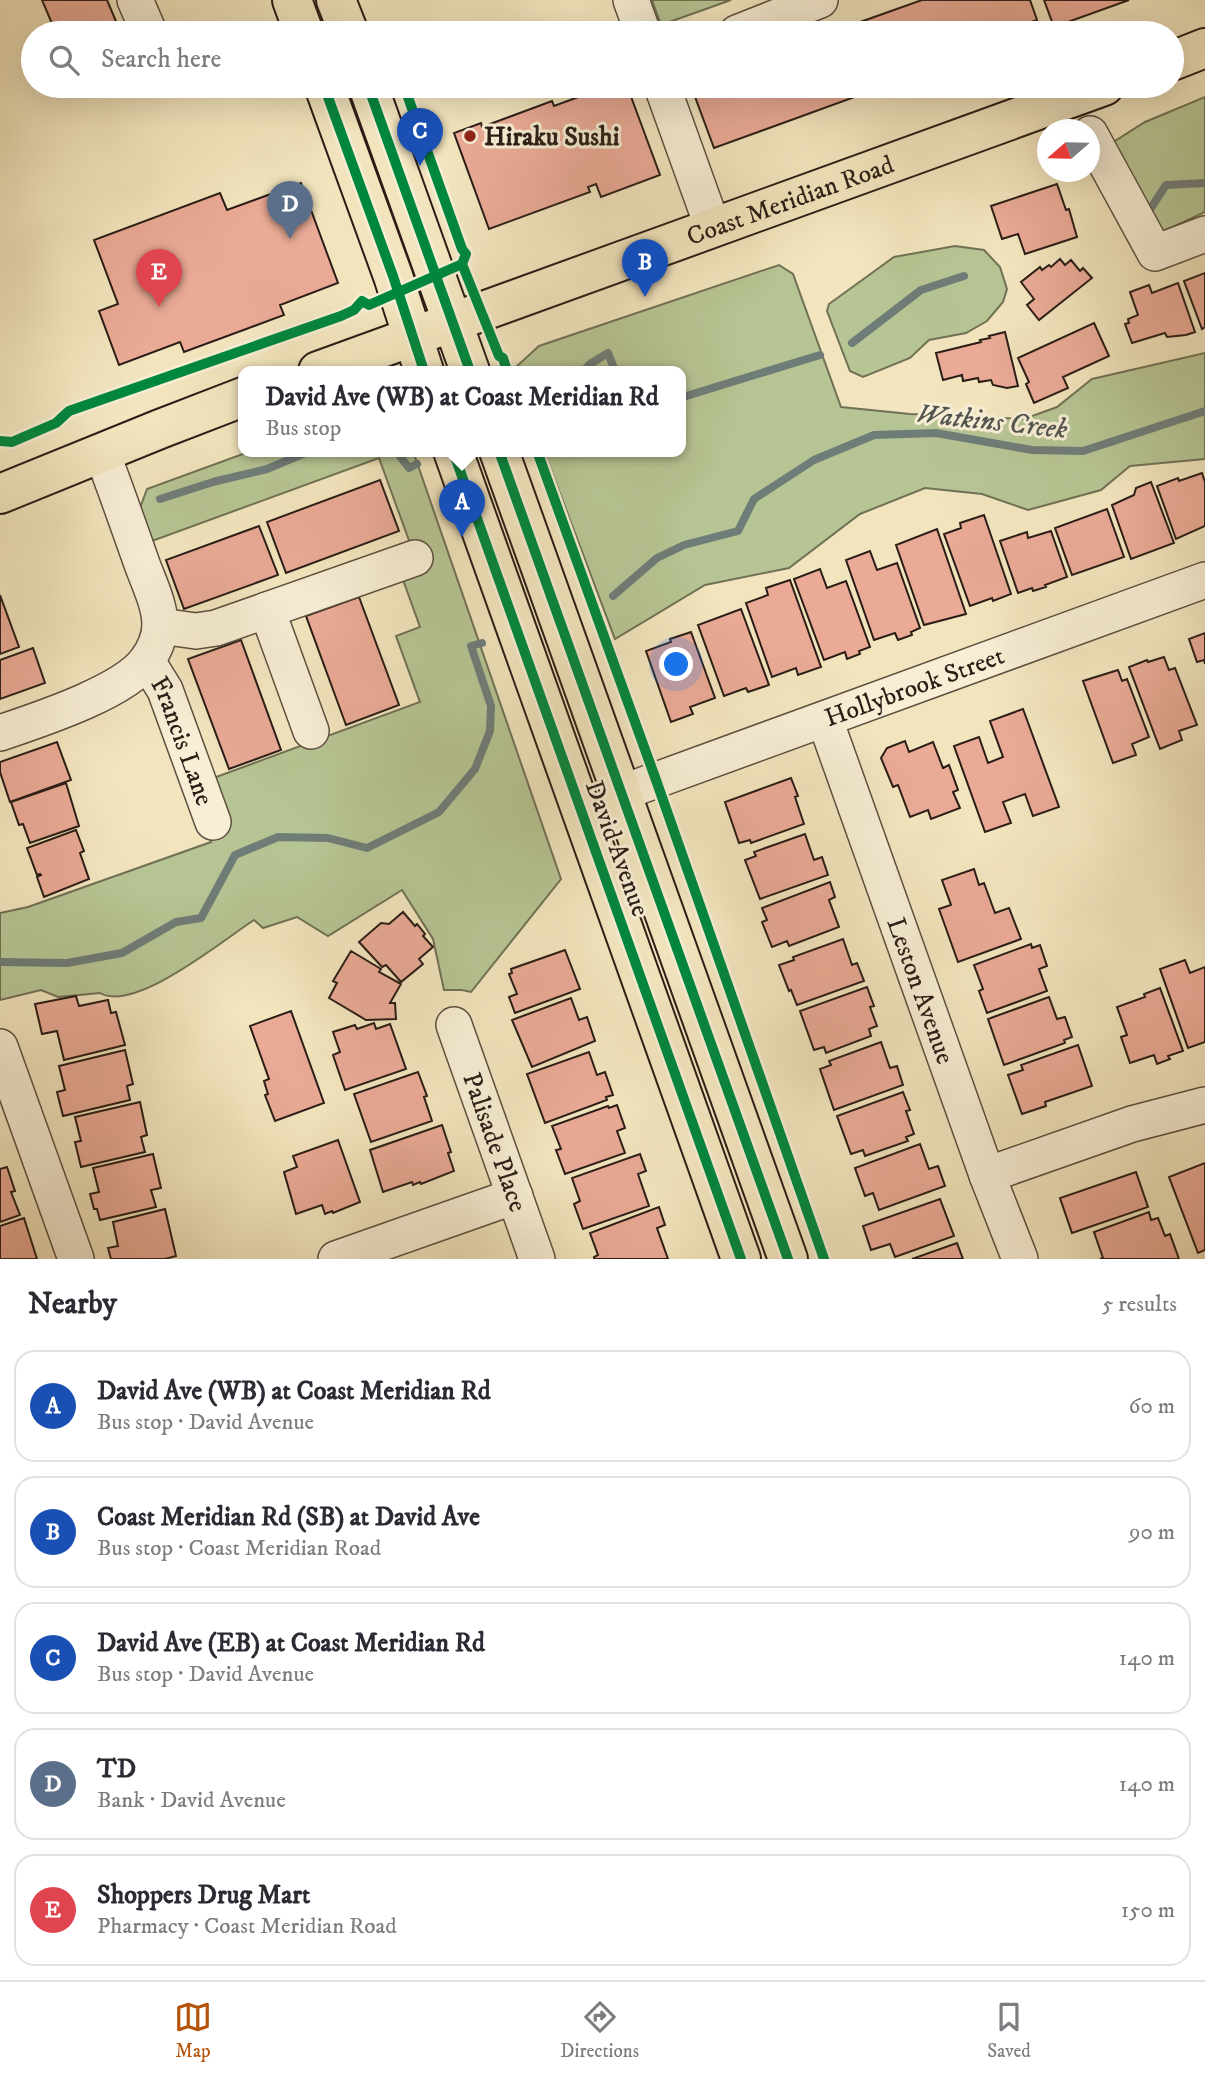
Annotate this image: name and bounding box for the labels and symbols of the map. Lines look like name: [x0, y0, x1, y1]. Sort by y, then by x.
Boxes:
pin: C: [397, 108, 443, 166]
north arrow: [1037, 119, 1100, 182]
place label: Hiraku Sushi: [484, 121, 620, 154]
marker: Hiraku Sushi: [462, 128, 478, 144]
street label: Coast Meridian Road: [682, 149, 899, 254]
pin: D: [267, 181, 313, 239]
pin: B: [622, 239, 668, 297]
pin: E: [136, 249, 182, 307]
water label: Watkins Creek: [915, 396, 1069, 447]
pin: A: [439, 479, 485, 537]
street label: Hollybrook Street: [820, 640, 1009, 735]
your location: [659, 647, 693, 681]
street label: Francis Lane: [142, 670, 221, 810]
street label: David Avenue: [577, 776, 656, 921]
street label: Leston Avenue: [879, 913, 961, 1069]
street label: Palisade Place: [454, 1068, 534, 1216]

